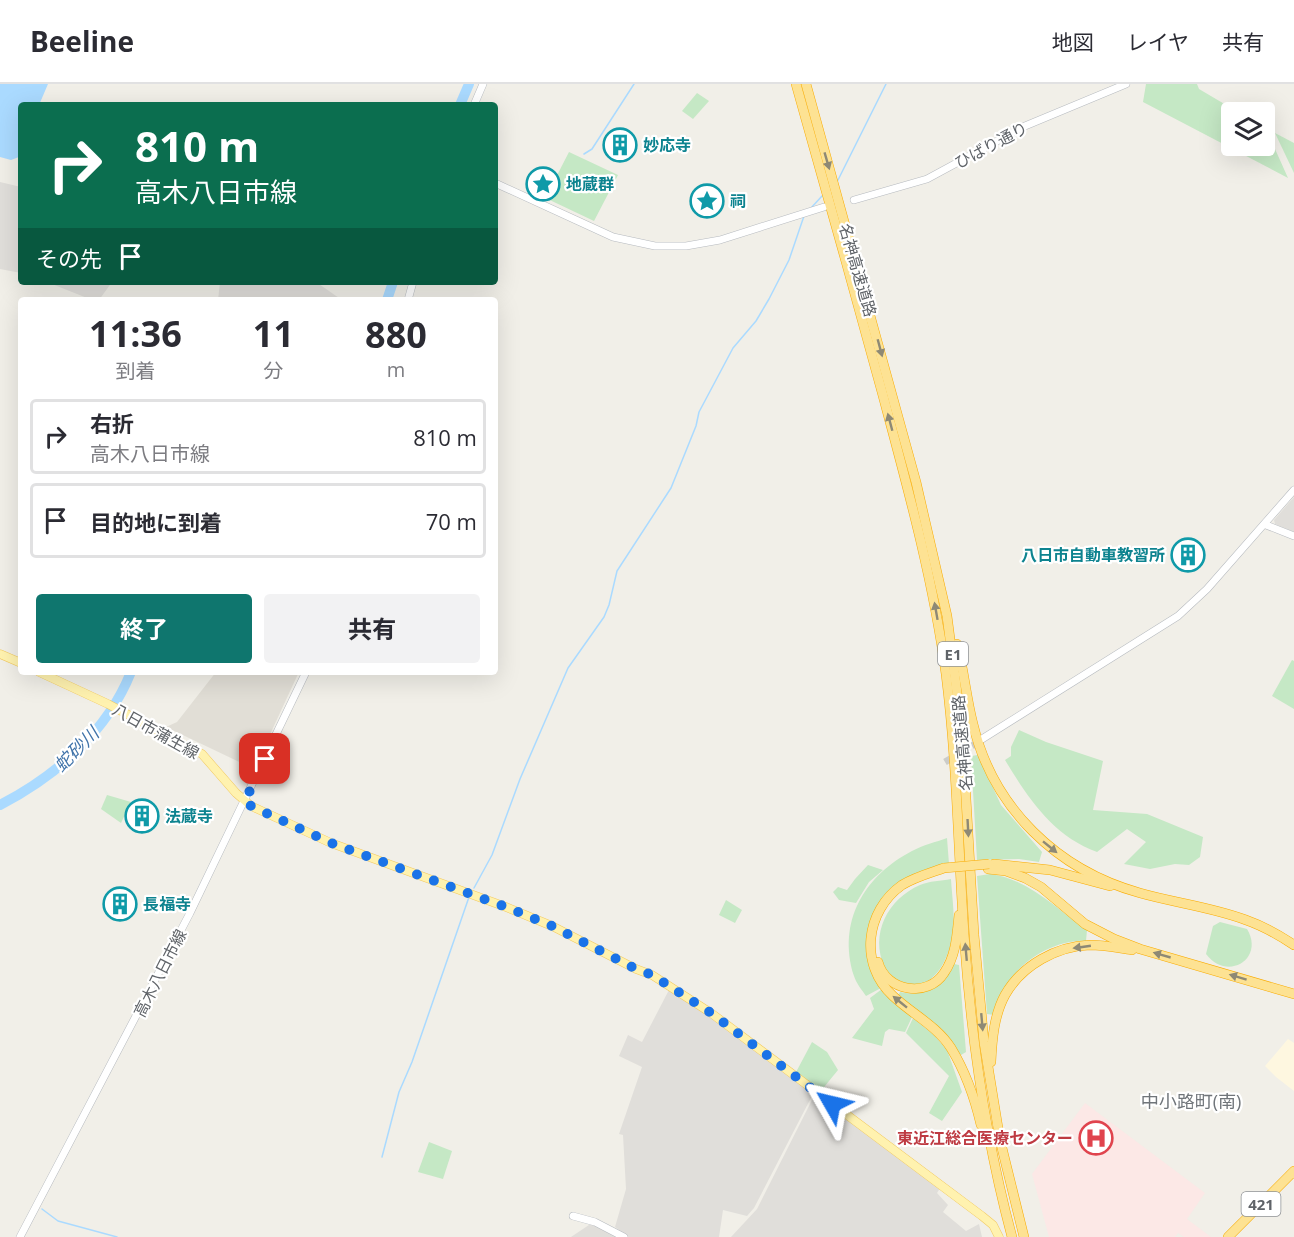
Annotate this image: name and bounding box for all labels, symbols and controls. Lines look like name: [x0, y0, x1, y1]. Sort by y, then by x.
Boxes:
text: Beeline: [30, 22, 134, 60]
text: 地図: [1052, 28, 1094, 56]
text: レイヤ: [1127, 28, 1189, 56]
text: 共有: [1222, 28, 1264, 56]
map controls: [1221, 102, 1275, 156]
button: layers: [1221, 102, 1275, 156]
text: 810 m: [135, 117, 259, 174]
street label: ひばり通り: [951, 117, 1031, 173]
icon: right: [36, 126, 114, 204]
building icon: 妙応寺: [602, 127, 638, 163]
place label: 妙応寺: [643, 134, 691, 156]
one-way arrow: [823, 152, 832, 170]
place icon: 地蔵群: [525, 166, 561, 202]
text: 高木八日市線: [135, 173, 297, 210]
place label: 地蔵群: [566, 173, 614, 195]
place icon: 祠: [689, 183, 725, 219]
place label: 祠: [730, 190, 746, 212]
street label: 名神高速道路: [834, 221, 882, 319]
icon: arrive: [114, 240, 147, 273]
text: その先: [36, 243, 102, 273]
text: 11:36: [89, 309, 182, 358]
text: 11: [253, 309, 294, 358]
text: 880: [365, 310, 427, 359]
one-way arrow: [875, 339, 885, 357]
text: m: [387, 356, 405, 383]
text: 到着: [115, 357, 155, 384]
text: 分: [263, 357, 283, 384]
text: 右折: [90, 408, 134, 438]
one-way arrow: [885, 413, 894, 431]
icon: right: [39, 420, 72, 453]
text: 810 m: [413, 422, 477, 452]
text: 高木八日市線: [90, 440, 210, 467]
icon: arrive: [39, 504, 72, 537]
text: 70 m: [426, 506, 477, 536]
text: 目的地に到着: [90, 507, 222, 537]
building icon: 八日市自動車教習所: [1170, 537, 1206, 573]
place label: 八日市自動車教習所: [1021, 544, 1165, 566]
button: 終了: [36, 594, 252, 663]
button: 共有: [264, 594, 480, 663]
one-way arrow: [931, 602, 940, 621]
road number: E1: [938, 642, 968, 666]
street label: 名神高速道路: [947, 694, 977, 792]
street label: 八日市蒲生線: [109, 698, 203, 764]
water label: 蛇砂川: [48, 720, 105, 777]
pin: [239, 733, 290, 784]
icon: arrive: [248, 742, 281, 775]
building icon: 法蔵寺: [124, 798, 160, 834]
place label: 法蔵寺: [165, 805, 213, 827]
one-way arrow: [964, 818, 973, 837]
one-way arrow: [1042, 840, 1057, 853]
building icon: 長福寺: [102, 886, 138, 922]
place label: 長福寺: [143, 893, 191, 915]
street label: 高木八日市線: [128, 925, 192, 1021]
one-way arrow: [961, 942, 971, 961]
one-way arrow: [1073, 942, 1092, 951]
one-way arrow: [1152, 950, 1170, 959]
one-way arrow: [1229, 972, 1247, 982]
one-way arrow: [892, 995, 908, 1008]
one-way arrow: [977, 1013, 987, 1032]
position arrow: [800, 1072, 864, 1136]
district label: 中小路町(南): [1141, 1089, 1241, 1113]
hospital icon: 東近江総合医療センター: [1078, 1120, 1114, 1156]
place label: 東近江総合医療センター: [897, 1127, 1073, 1149]
road number: 421: [1242, 1192, 1280, 1216]

